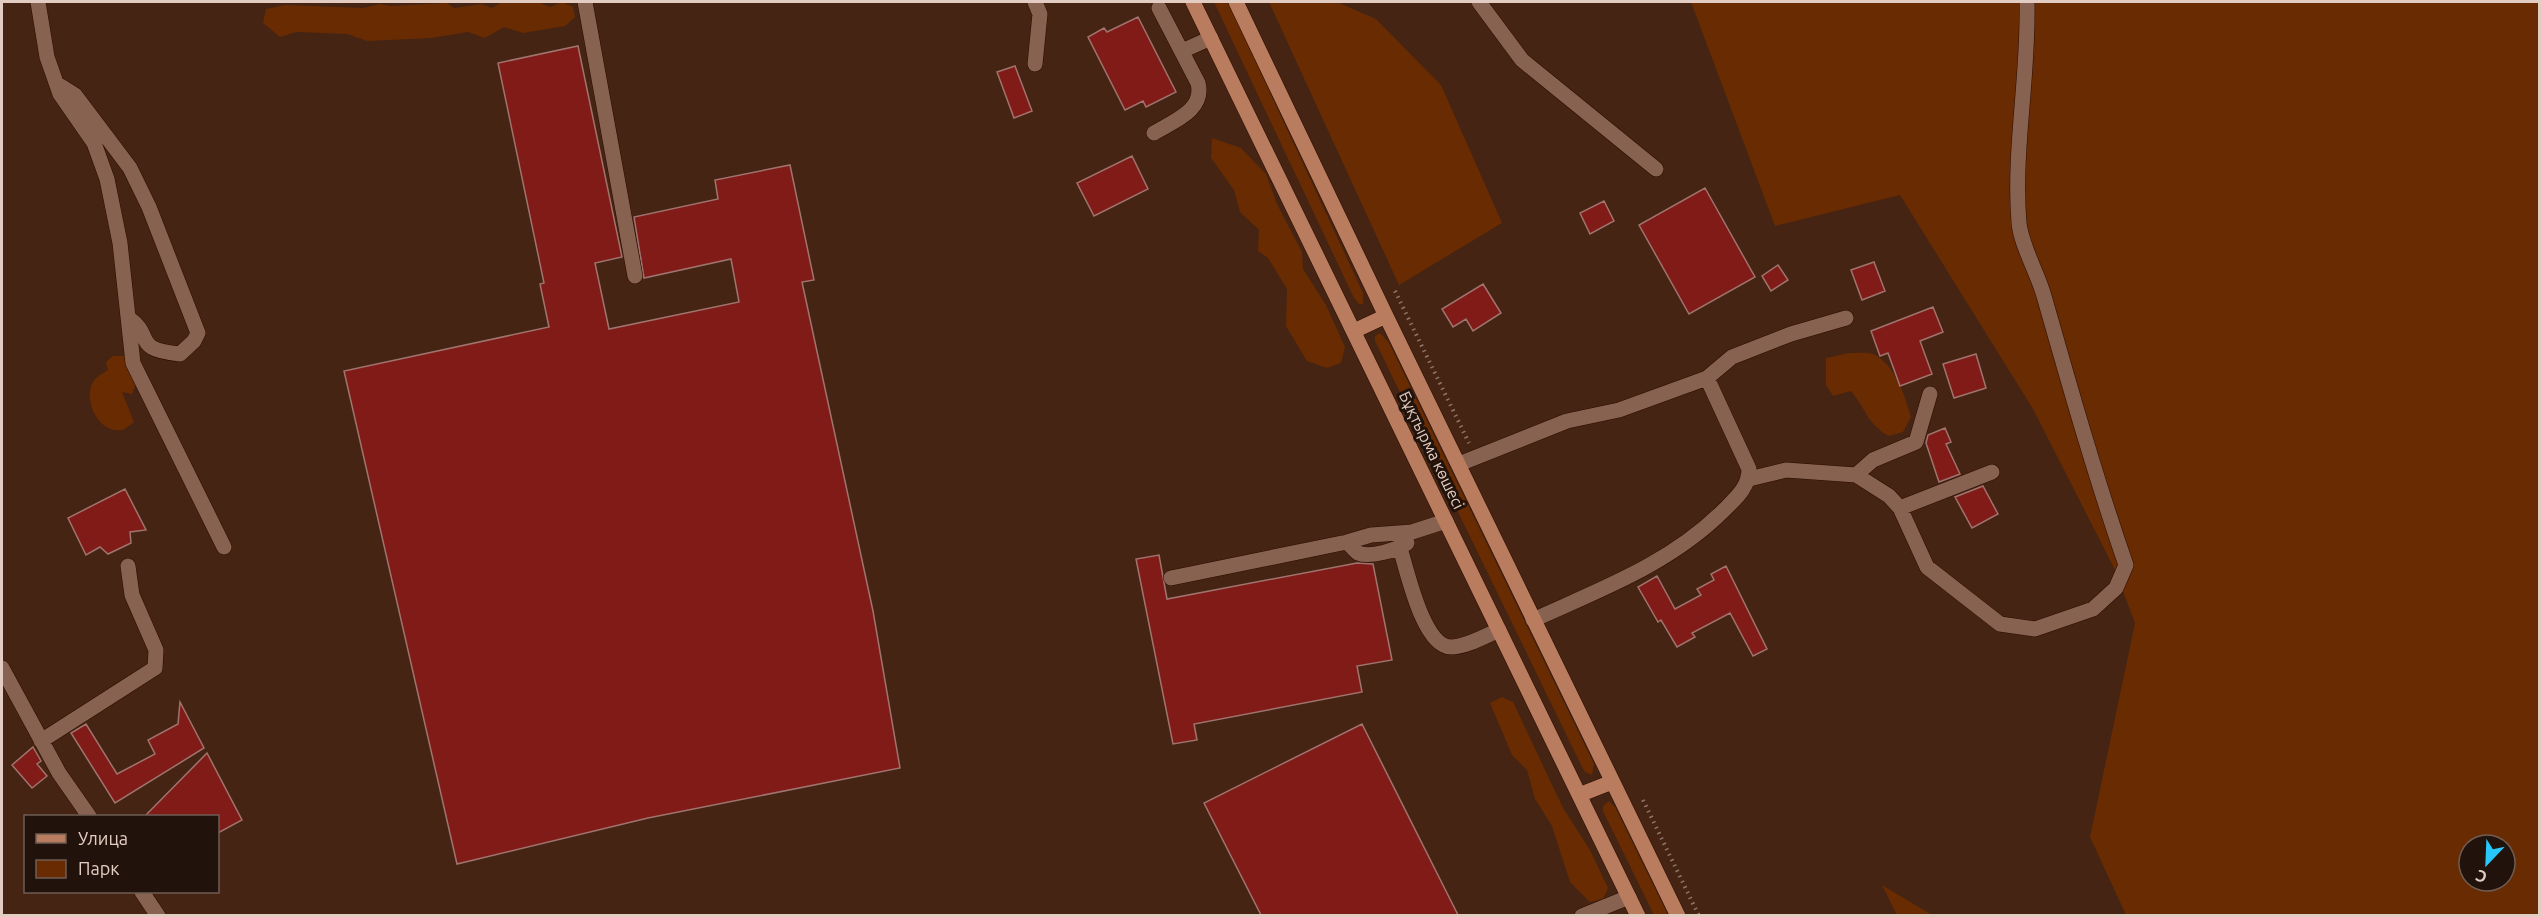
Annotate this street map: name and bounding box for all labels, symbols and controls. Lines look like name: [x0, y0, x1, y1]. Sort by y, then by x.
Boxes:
street label: Бұқтырма көшесі: [1396, 388, 1468, 512]
legend: [24, 815, 219, 893]
text: Улица: [78, 828, 128, 848]
north arrow: [2457, 833, 2517, 893]
text: Парк: [78, 858, 119, 878]
text: С: [2473, 867, 2489, 887]

